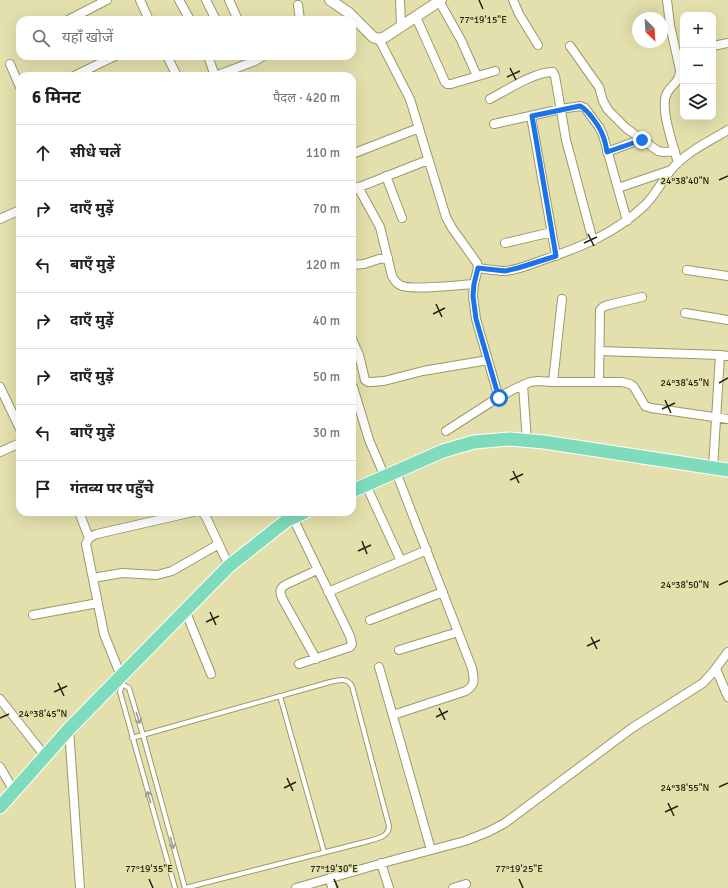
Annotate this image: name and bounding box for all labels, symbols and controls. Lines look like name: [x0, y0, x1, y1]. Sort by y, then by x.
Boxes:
north arrow: [632, 12, 668, 48]
map controls: [680, 12, 716, 120]
button: +: [680, 12, 716, 48]
text: 77°19'15"E: [459, 14, 507, 26]
search box: [16, 16, 356, 60]
icon: search: [30, 27, 52, 49]
text: यहाँ खोजें: [62, 28, 113, 46]
button: −: [680, 48, 716, 84]
button: layers: [680, 84, 716, 120]
text: 6 मिनट: [32, 87, 81, 108]
text: पैदल · 420 m: [273, 90, 340, 106]
route end: [633, 131, 651, 149]
icon: ahead: [32, 142, 54, 164]
text: सीधे चलें: [70, 143, 121, 161]
text: 110 m: [306, 145, 340, 161]
text: 24°38'40"N: [661, 175, 709, 187]
icon: right: [32, 198, 54, 220]
text: दाएँ मुड़ें: [70, 199, 114, 217]
text: 70 m: [313, 201, 340, 217]
icon: left: [32, 254, 54, 276]
text: बाएँ मुड़ें: [70, 255, 114, 273]
text: 120 m: [306, 257, 340, 273]
icon: right: [32, 310, 54, 332]
text: दाएँ मुड़ें: [70, 311, 114, 329]
text: 40 m: [313, 313, 340, 329]
icon: right: [32, 366, 54, 388]
text: दाएँ मुड़ें: [70, 367, 114, 385]
text: 50 m: [313, 369, 340, 385]
text: 24°38'45"N: [661, 377, 709, 389]
route start: [490, 389, 508, 407]
icon: left: [32, 422, 54, 444]
text: बाएँ मुड़ें: [70, 423, 114, 441]
text: 30 m: [313, 425, 340, 441]
icon: arrive: [32, 478, 54, 500]
text: गंतव्य पर पहुँचे: [70, 479, 154, 497]
text: 24°38'50"N: [661, 579, 709, 591]
text: 24°38'45"N: [19, 708, 67, 720]
one-way arrow: [135, 711, 142, 724]
text: 24°38'55"N: [661, 782, 709, 794]
one-way arrow: [145, 791, 152, 804]
one-way arrow: [169, 837, 177, 850]
text: 77°19'35"E: [125, 863, 173, 875]
text: 77°19'30"E: [310, 863, 358, 875]
text: 77°19'25"E: [495, 863, 543, 875]

